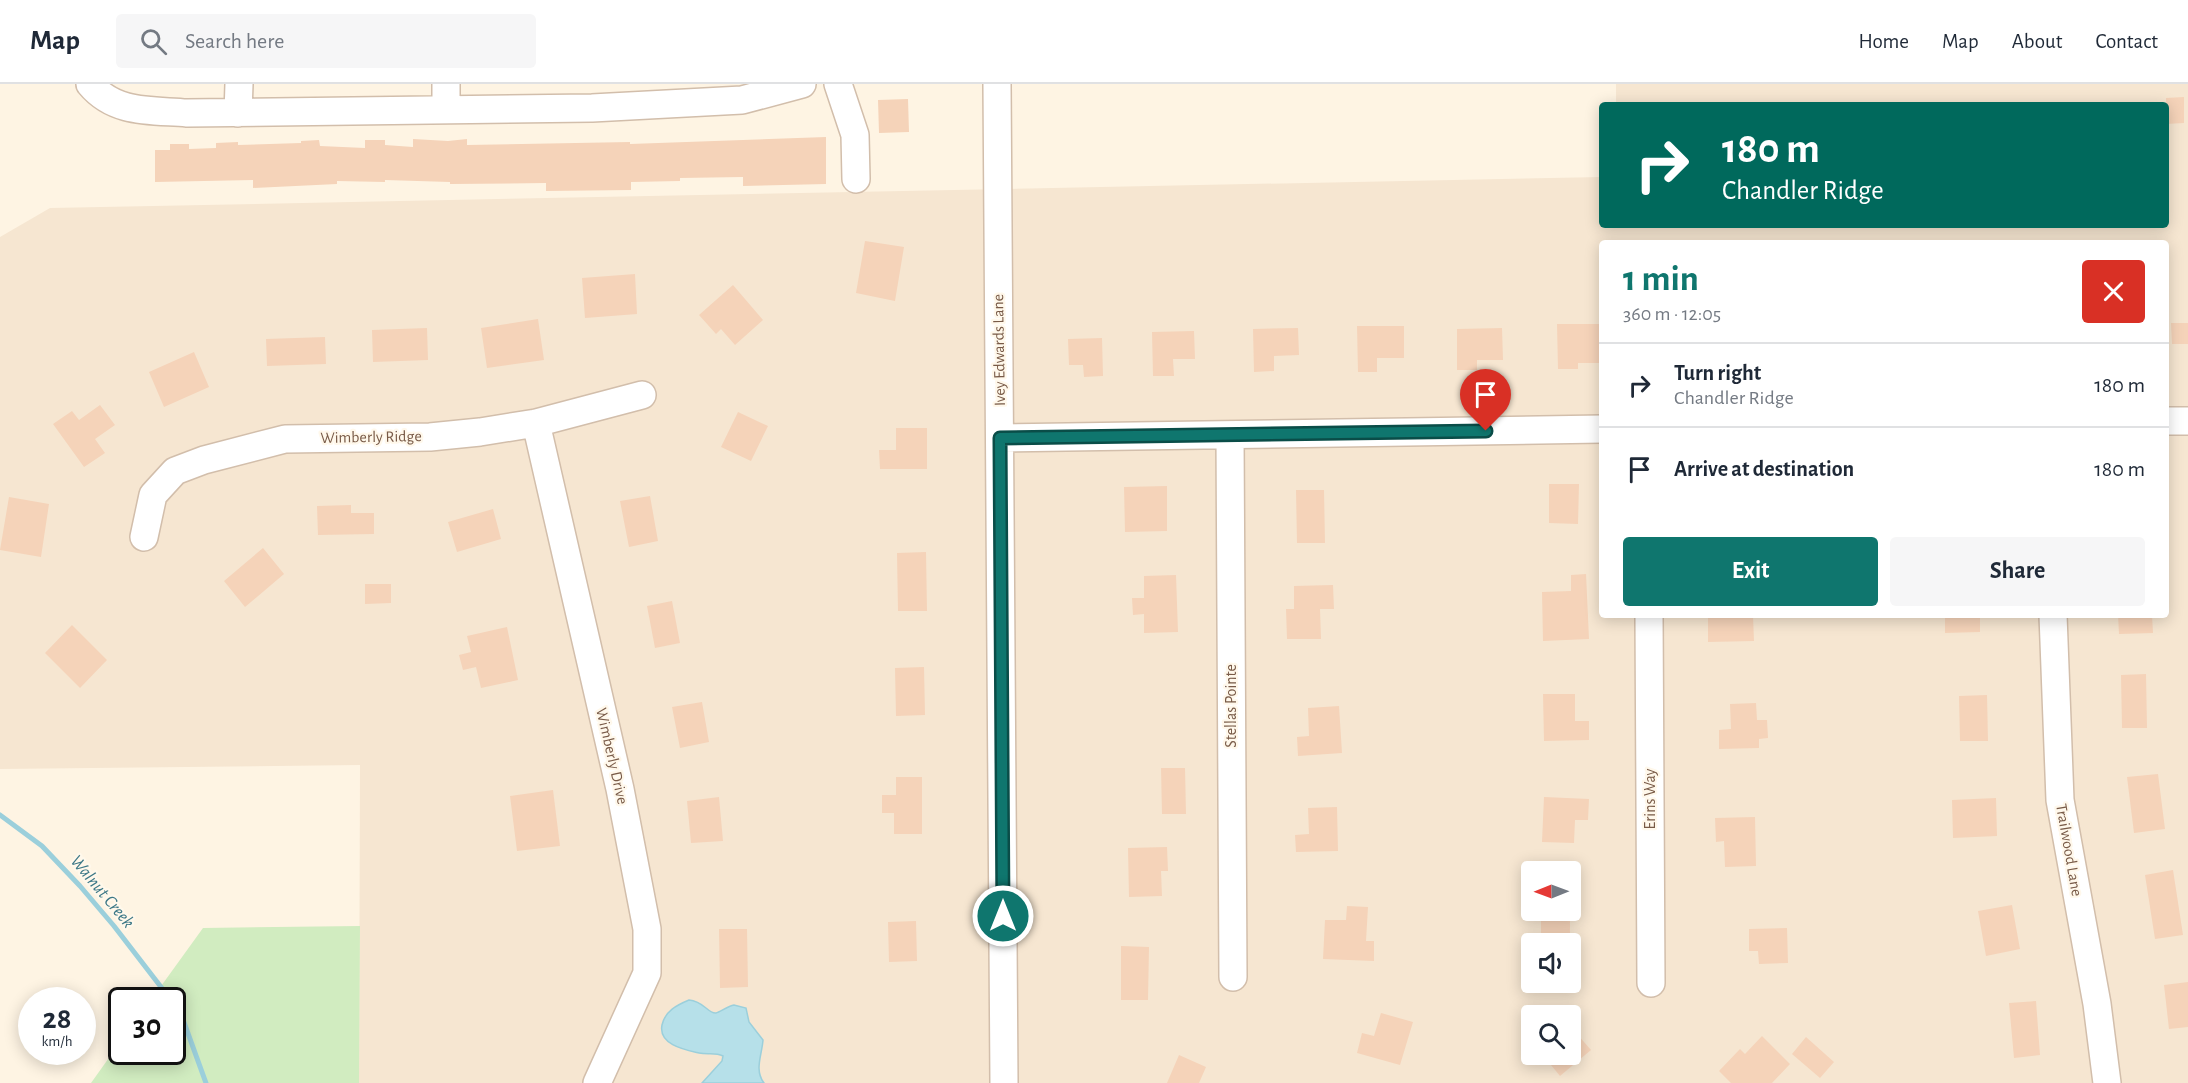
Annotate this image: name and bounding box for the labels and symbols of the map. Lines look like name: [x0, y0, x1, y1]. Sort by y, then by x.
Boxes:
street label: Ivey Edwards Lane: [990, 294, 1009, 406]
pin: [1460, 369, 1511, 431]
street label: Wimberly Ridge: [320, 428, 422, 447]
street label: Stellas Pointe: [1223, 664, 1239, 748]
street label: Wimberly Drive: [592, 706, 631, 806]
street label: Erins Way: [1642, 768, 1659, 829]
street label: Trailwood Lane: [2053, 802, 2085, 898]
water label: Walnut Creek: [67, 852, 137, 932]
north arrow: [1521, 861, 1581, 921]
position arrow: [971, 884, 1035, 948]
speed limit sign: 30: [108, 987, 186, 1065]

